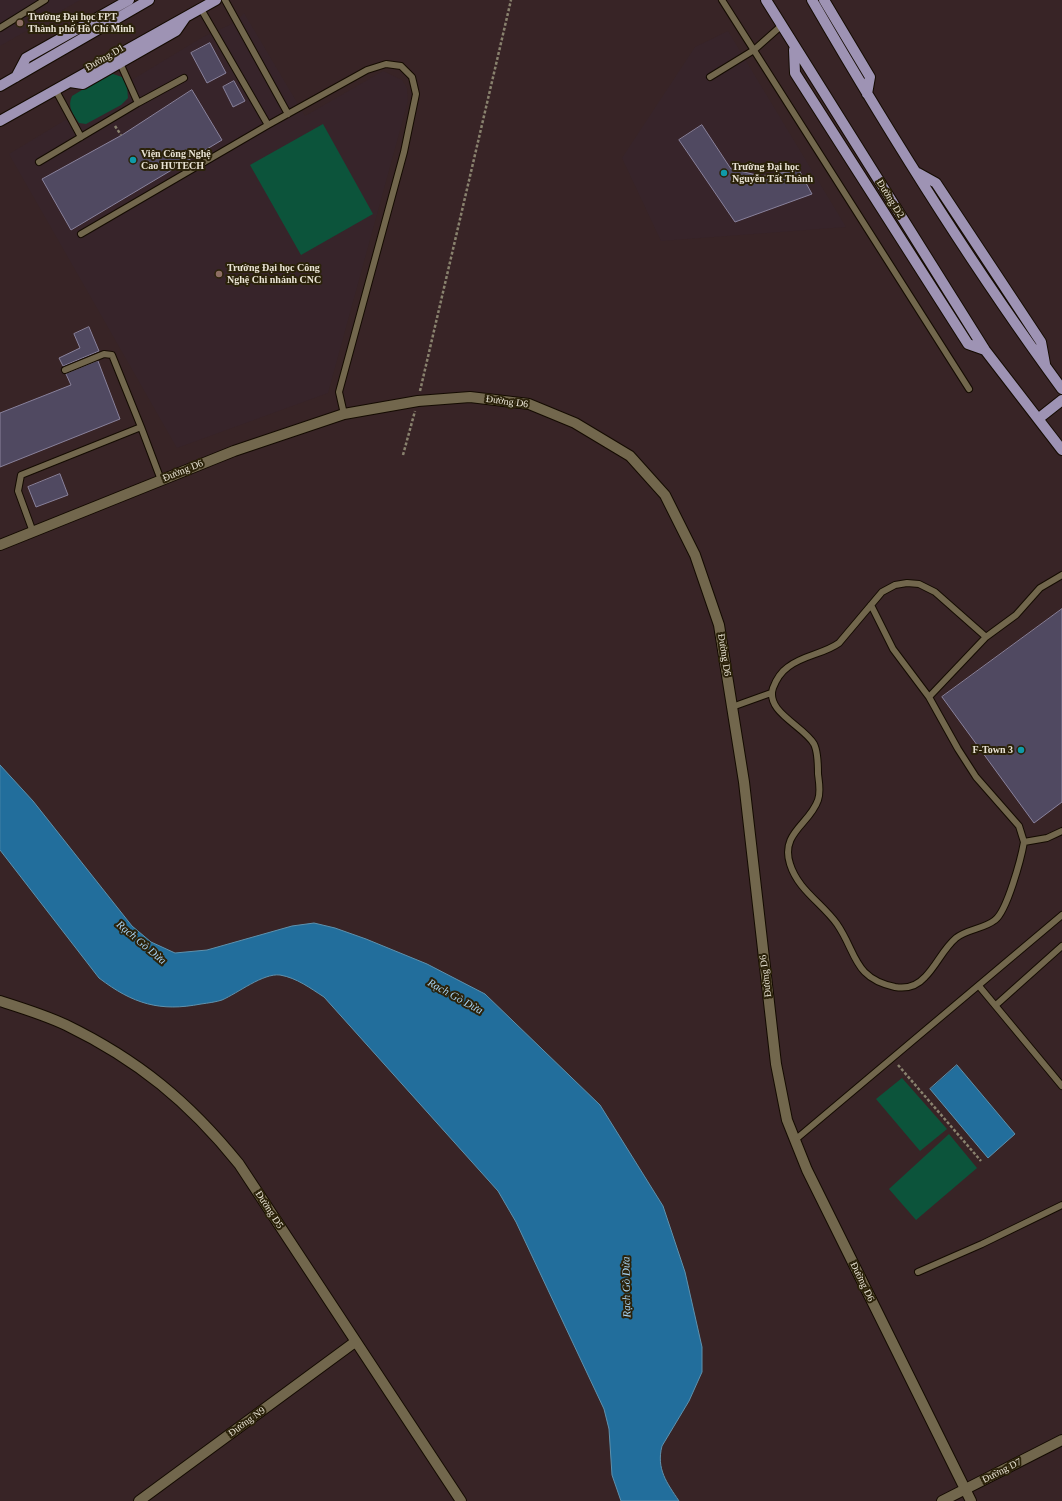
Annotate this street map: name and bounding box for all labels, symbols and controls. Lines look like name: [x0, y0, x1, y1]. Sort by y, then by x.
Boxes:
place label: Trường Đại học FPT Thành phố Hồ Chí Minh: [28, 11, 134, 34]
marker: Trường Đại học FPT Thành phố Hồ Chí Minh: [15, 18, 25, 28]
street label: Đường D1: [84, 42, 126, 74]
place label: Viện Công Nghệ Cao HUTECH: [141, 148, 211, 172]
marker: Viện Công Nghệ Cao HUTECH: [128, 155, 138, 165]
place label: Trường Đại học Nguyễn Tất Thành: [732, 161, 813, 184]
marker: Trường Đại học Nguyễn Tất Thành: [719, 168, 729, 178]
street label: Đường D2: [874, 178, 906, 220]
place label: Trường Đại học Công Nghệ Chi nhánh CNC: [227, 262, 321, 286]
marker: Trường Đại học Công Nghệ Chi nhánh CNC: [214, 269, 224, 279]
street label: Đường D6: [485, 393, 529, 411]
street label: Đường D6: [161, 457, 205, 485]
street label: Đường D6: [715, 633, 733, 677]
place label: F-Town 3: [973, 744, 1013, 756]
marker: F-Town 3: [1016, 745, 1026, 755]
water label: Rạch Gò Dừa: [113, 918, 169, 968]
street label: Đường D6: [757, 954, 775, 998]
water label: Rạch Gò Dừa: [425, 976, 485, 1018]
street label: Đường D5: [252, 1189, 286, 1231]
water label: Rạch Gò Dừa: [620, 1256, 634, 1318]
street label: Đường D6: [847, 1260, 877, 1304]
street label: Đường N9: [226, 1405, 268, 1439]
street label: Đường D7: [980, 1456, 1024, 1486]

